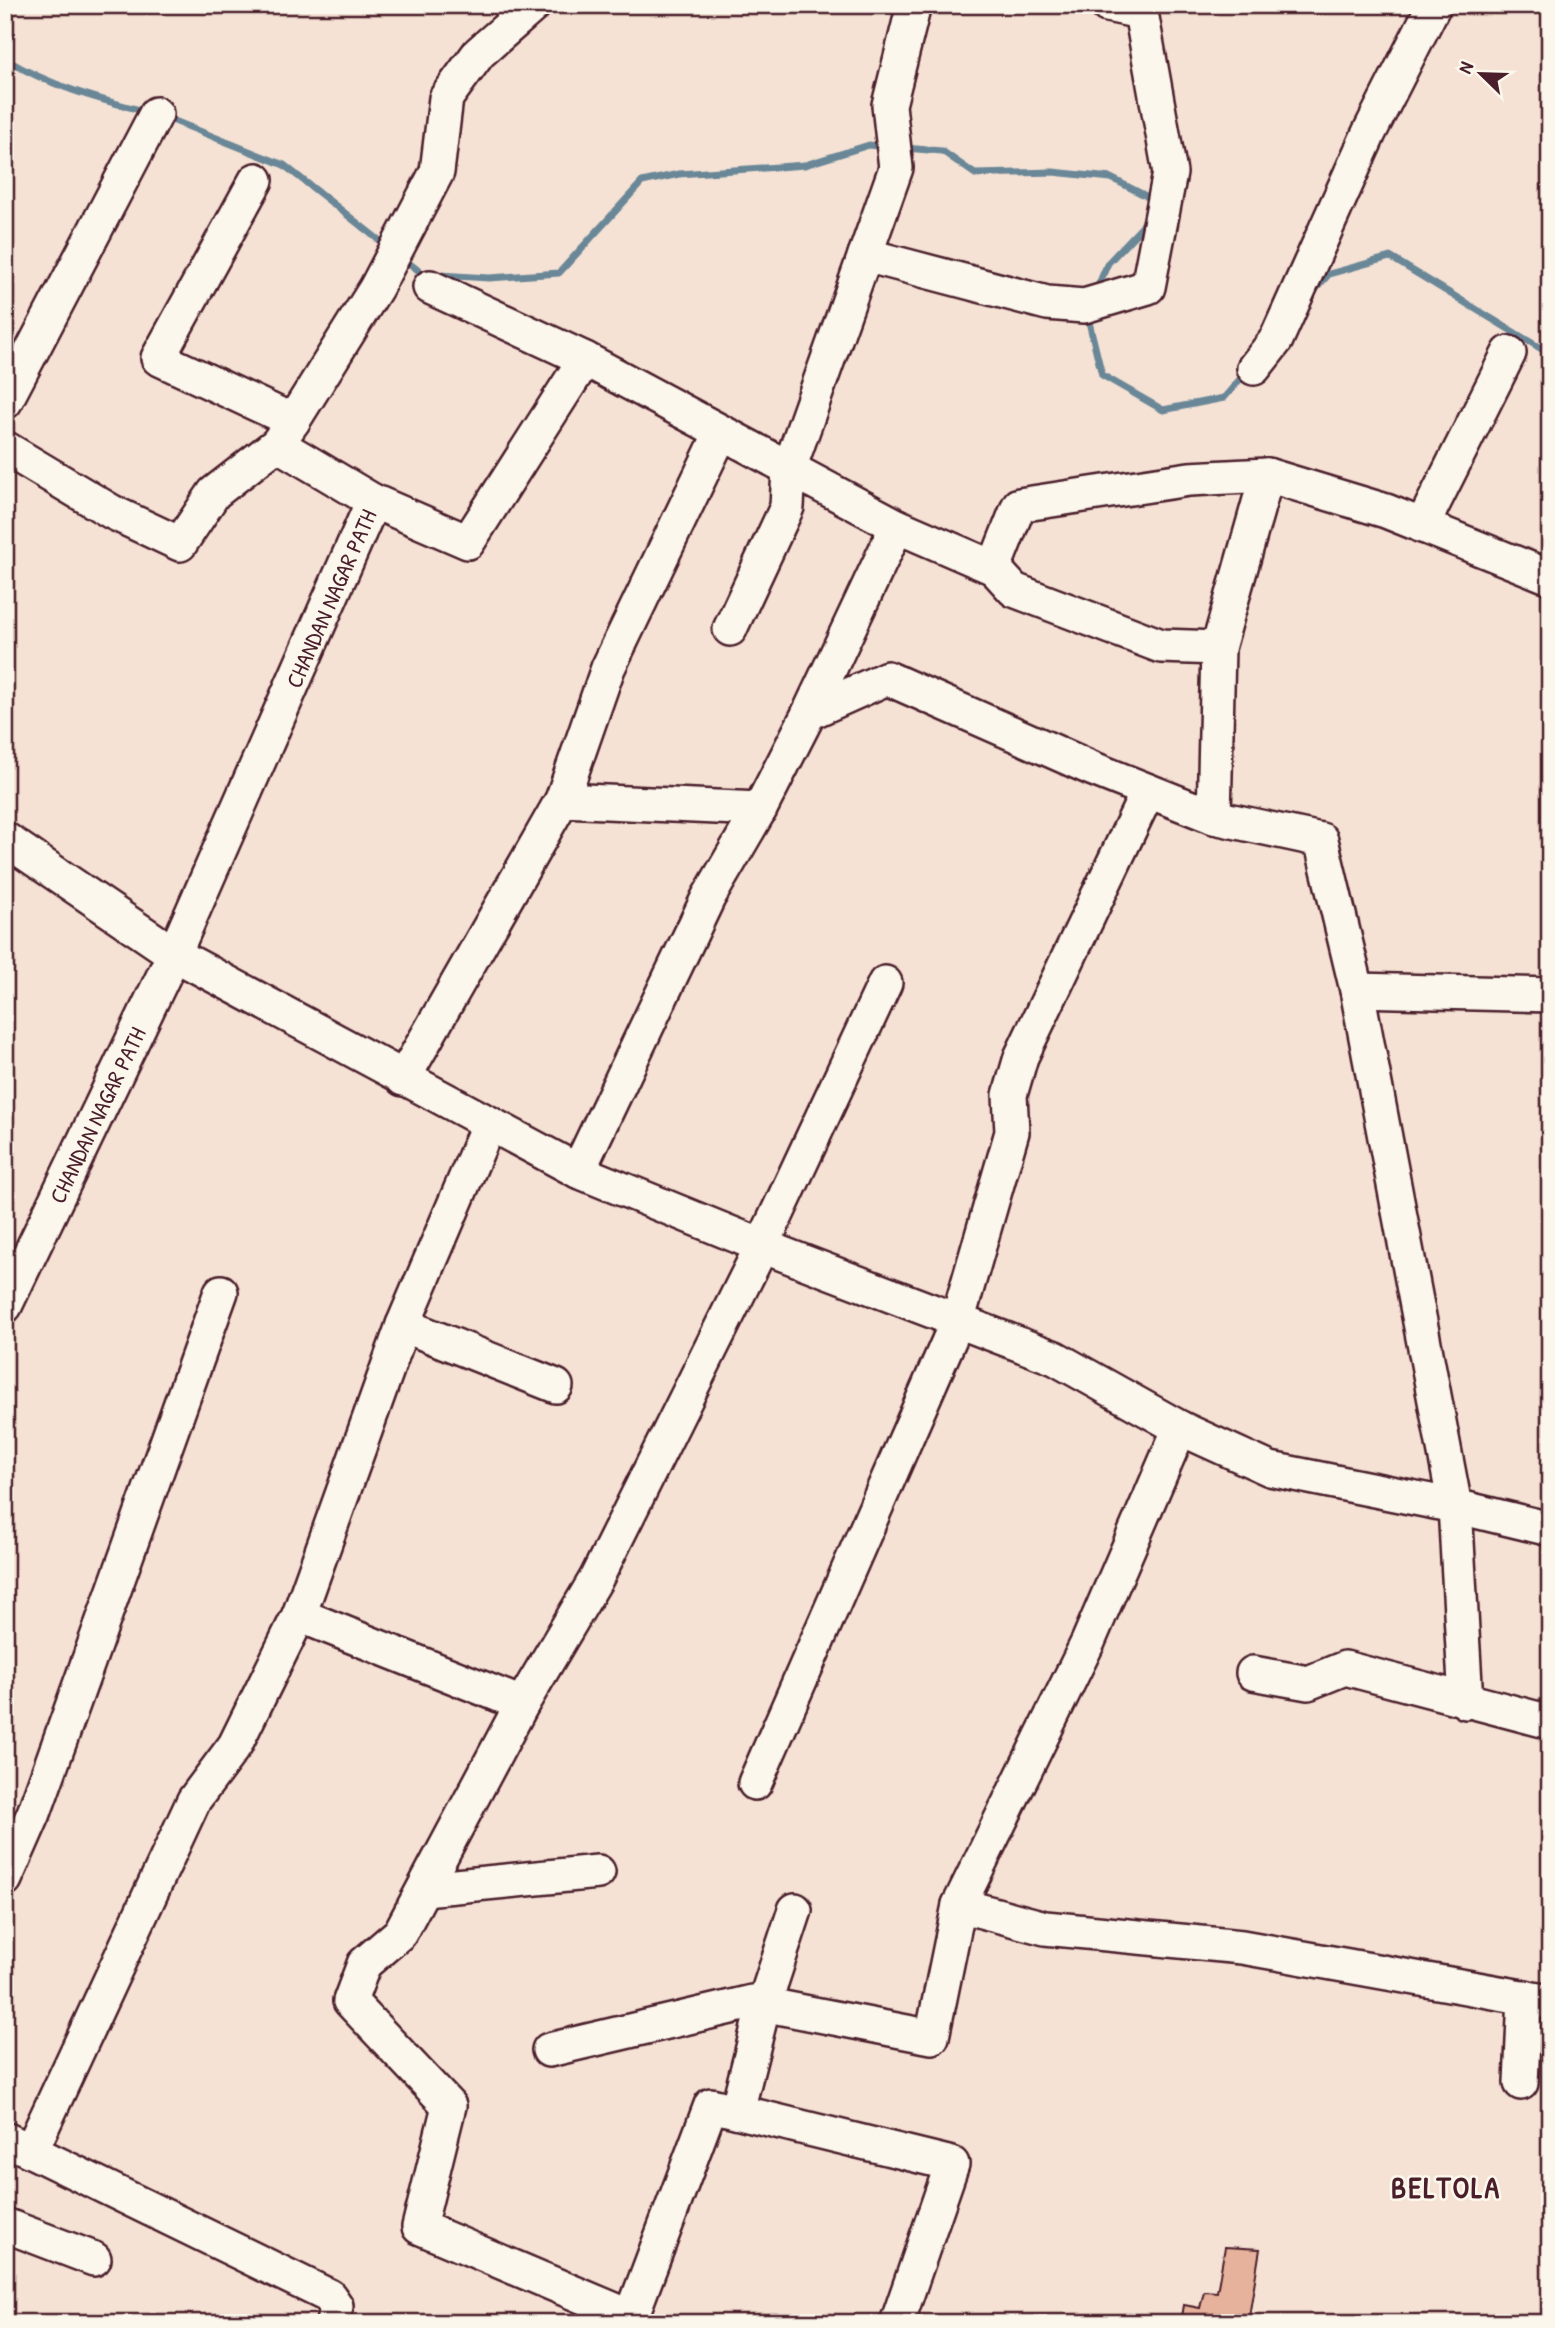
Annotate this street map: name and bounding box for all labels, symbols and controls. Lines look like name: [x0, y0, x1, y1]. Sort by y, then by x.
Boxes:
north arrow: [1446, 38, 1516, 108]
text: N: [1451, 58, 1479, 77]
street label: CHANDAN NAGAR PATH: [277, 504, 383, 692]
street label: CHANDAN NAGAR PATH: [41, 1022, 152, 1208]
district label: BELTOLA: [1391, 2167, 1501, 2207]

